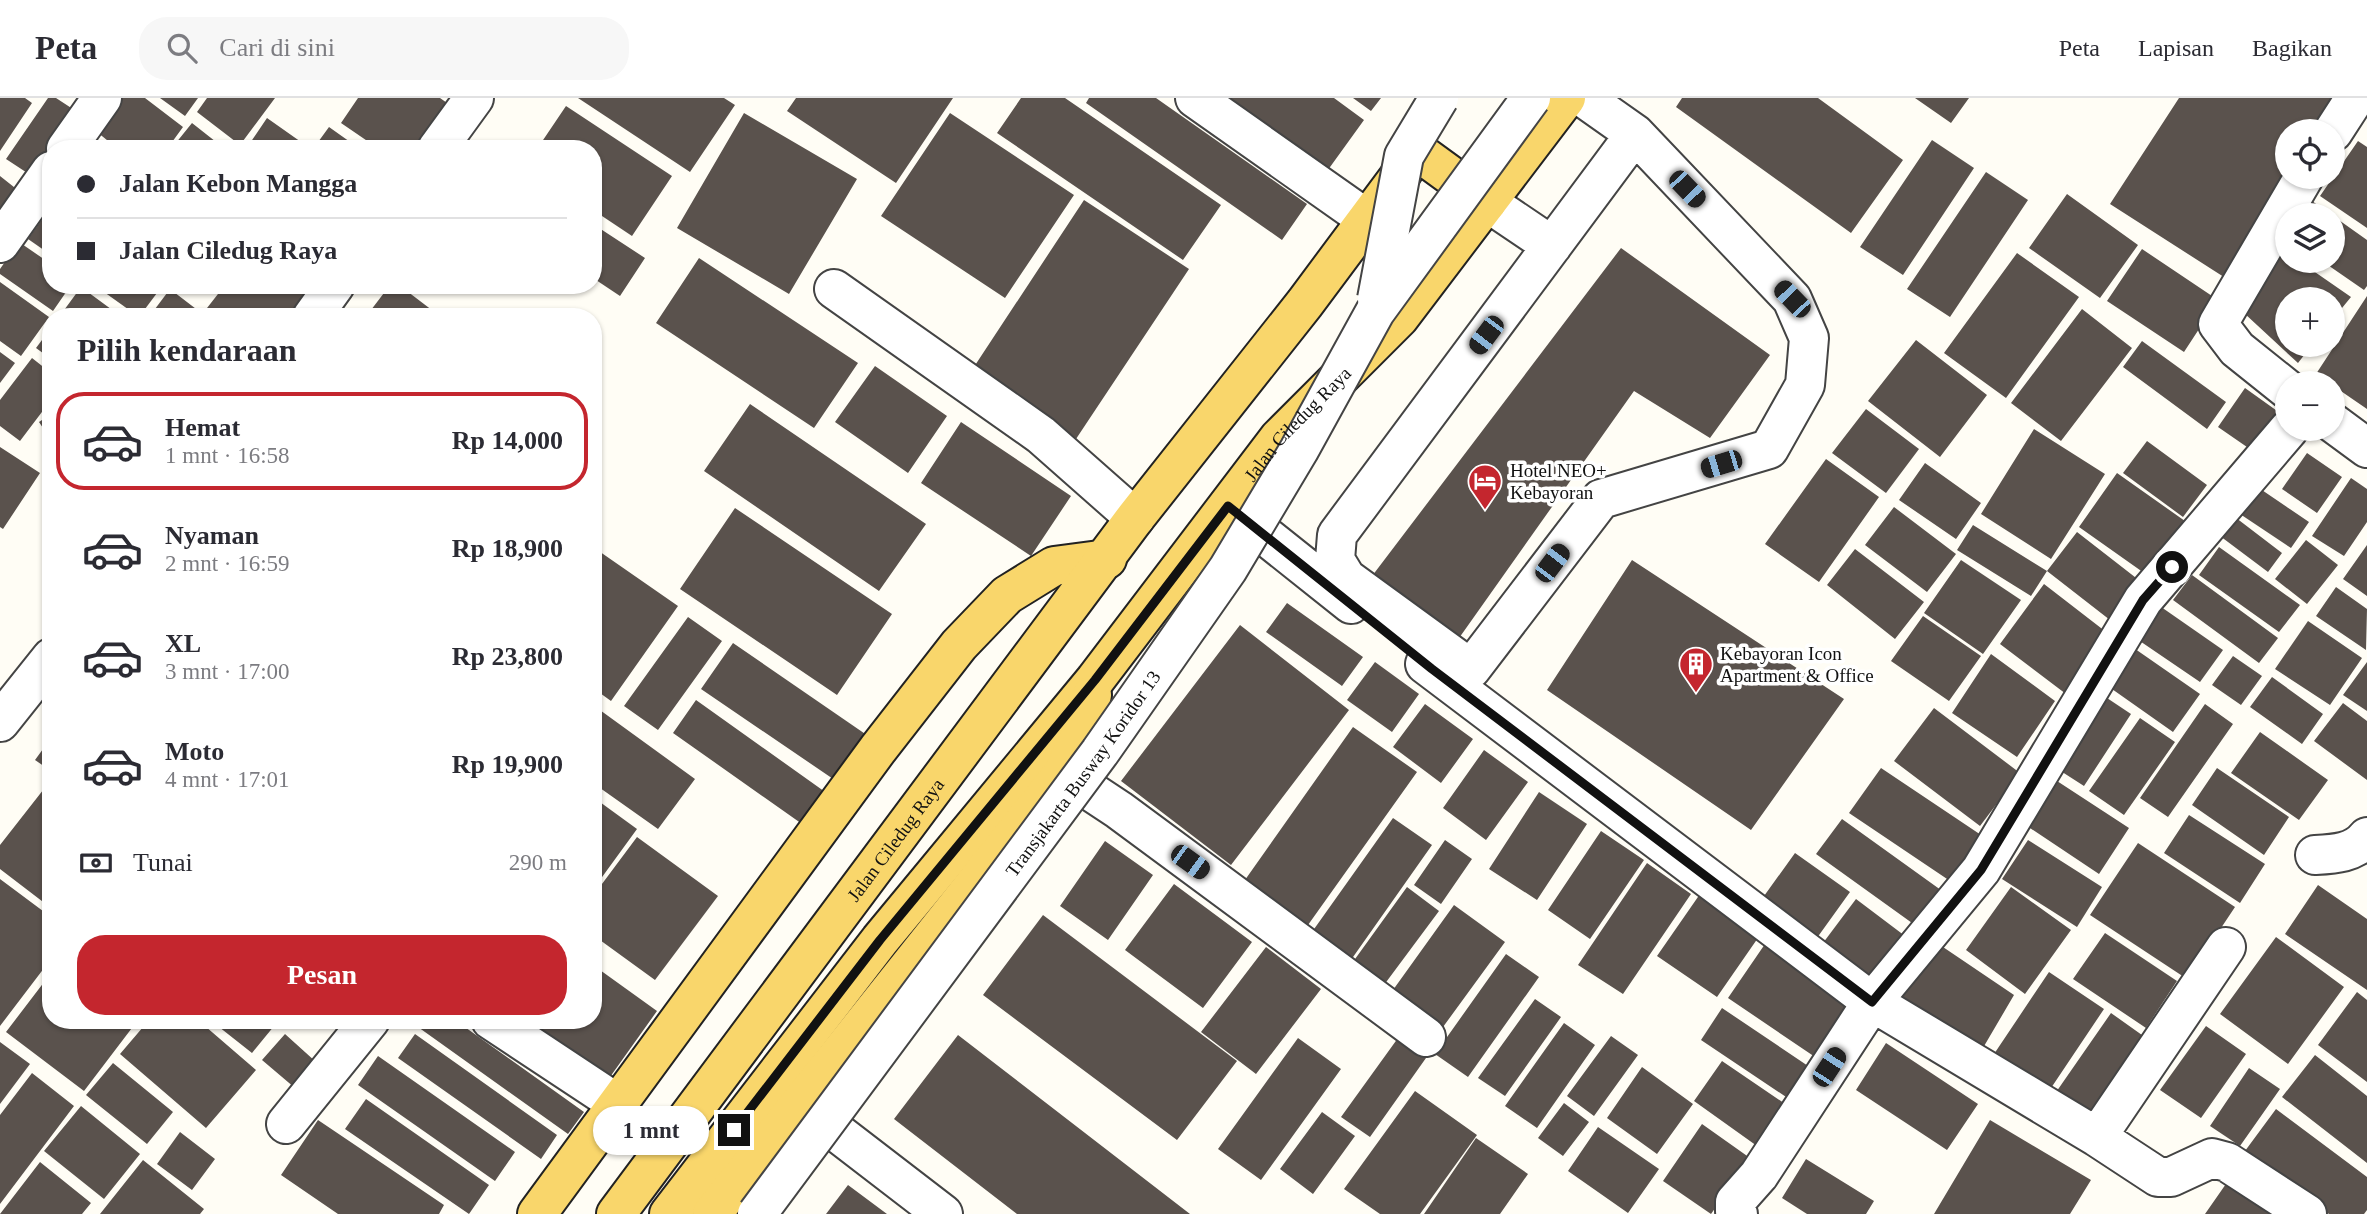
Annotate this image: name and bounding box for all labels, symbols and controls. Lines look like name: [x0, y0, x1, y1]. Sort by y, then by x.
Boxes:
search box: [139, 17, 629, 80]
icon: search: [163, 29, 201, 67]
text: Peta: [35, 30, 97, 66]
text: Cari di sini: [219, 33, 335, 62]
text: Peta: [2059, 35, 2100, 61]
text: Lapisan: [2138, 35, 2214, 61]
text: Bagikan: [2252, 35, 2332, 61]
map controls: [2275, 119, 2345, 441]
button: locate: [2275, 119, 2345, 189]
car: [1665, 167, 1710, 211]
text: Jalan Kebon Mangga: [119, 169, 357, 198]
button: layers: [2275, 203, 2345, 273]
text: Jalan Ciledug Raya: [119, 236, 337, 265]
car: [1770, 277, 1815, 321]
button: +: [2275, 287, 2345, 357]
car: [1465, 312, 1508, 358]
text: Pilih kendaraan: [77, 332, 297, 368]
street label: Jalan Ciledug Raya: [1240, 362, 1355, 485]
button: −: [2275, 371, 2345, 441]
icon: car: [81, 410, 144, 473]
text: Hemat: [165, 413, 240, 442]
text: Rp 14,000: [452, 426, 563, 455]
text: 1 mnt · 16:58: [165, 443, 290, 468]
car: [1698, 448, 1745, 480]
place label: Hotel NEO+ Kebayoran: [1510, 460, 1607, 503]
hotel icon: Hotel NEO+ Kebayoran: [1466, 462, 1504, 511]
icon: car: [81, 518, 144, 581]
text: Nyaman: [165, 521, 259, 550]
text: Rp 18,900: [452, 534, 563, 563]
car: [1531, 540, 1574, 586]
text: 2 mnt · 16:59: [165, 551, 290, 576]
route start: [2156, 551, 2188, 583]
icon: car: [81, 626, 144, 689]
text: XL: [165, 629, 201, 658]
text: Rp 23,800: [452, 642, 563, 671]
place label: Kebayoran Icon Apartment & Office: [1720, 643, 1874, 686]
building icon: Kebayoran Icon Apartment & Office: [1677, 645, 1715, 694]
text: 3 mnt · 17:00: [165, 659, 290, 684]
street label: Transjakarta Busway Koridor 13: [1001, 666, 1164, 880]
icon: car: [81, 734, 144, 797]
text: Moto: [165, 737, 224, 766]
text: Rp 19,900: [452, 750, 563, 779]
text: 4 mnt · 17:01: [165, 767, 290, 792]
street label: Jalan Ciledug Raya: [843, 774, 948, 905]
car: [1167, 841, 1214, 883]
icon: cash: [77, 844, 115, 882]
text: Tunai: [133, 848, 193, 877]
text: 290 m: [509, 850, 567, 875]
button: Pesan: [77, 935, 567, 1015]
car: [1809, 1044, 1850, 1090]
callout: 1 mnt: [594, 1105, 710, 1154]
route end: [718, 1114, 750, 1146]
text: 1 mnt: [623, 1118, 679, 1143]

